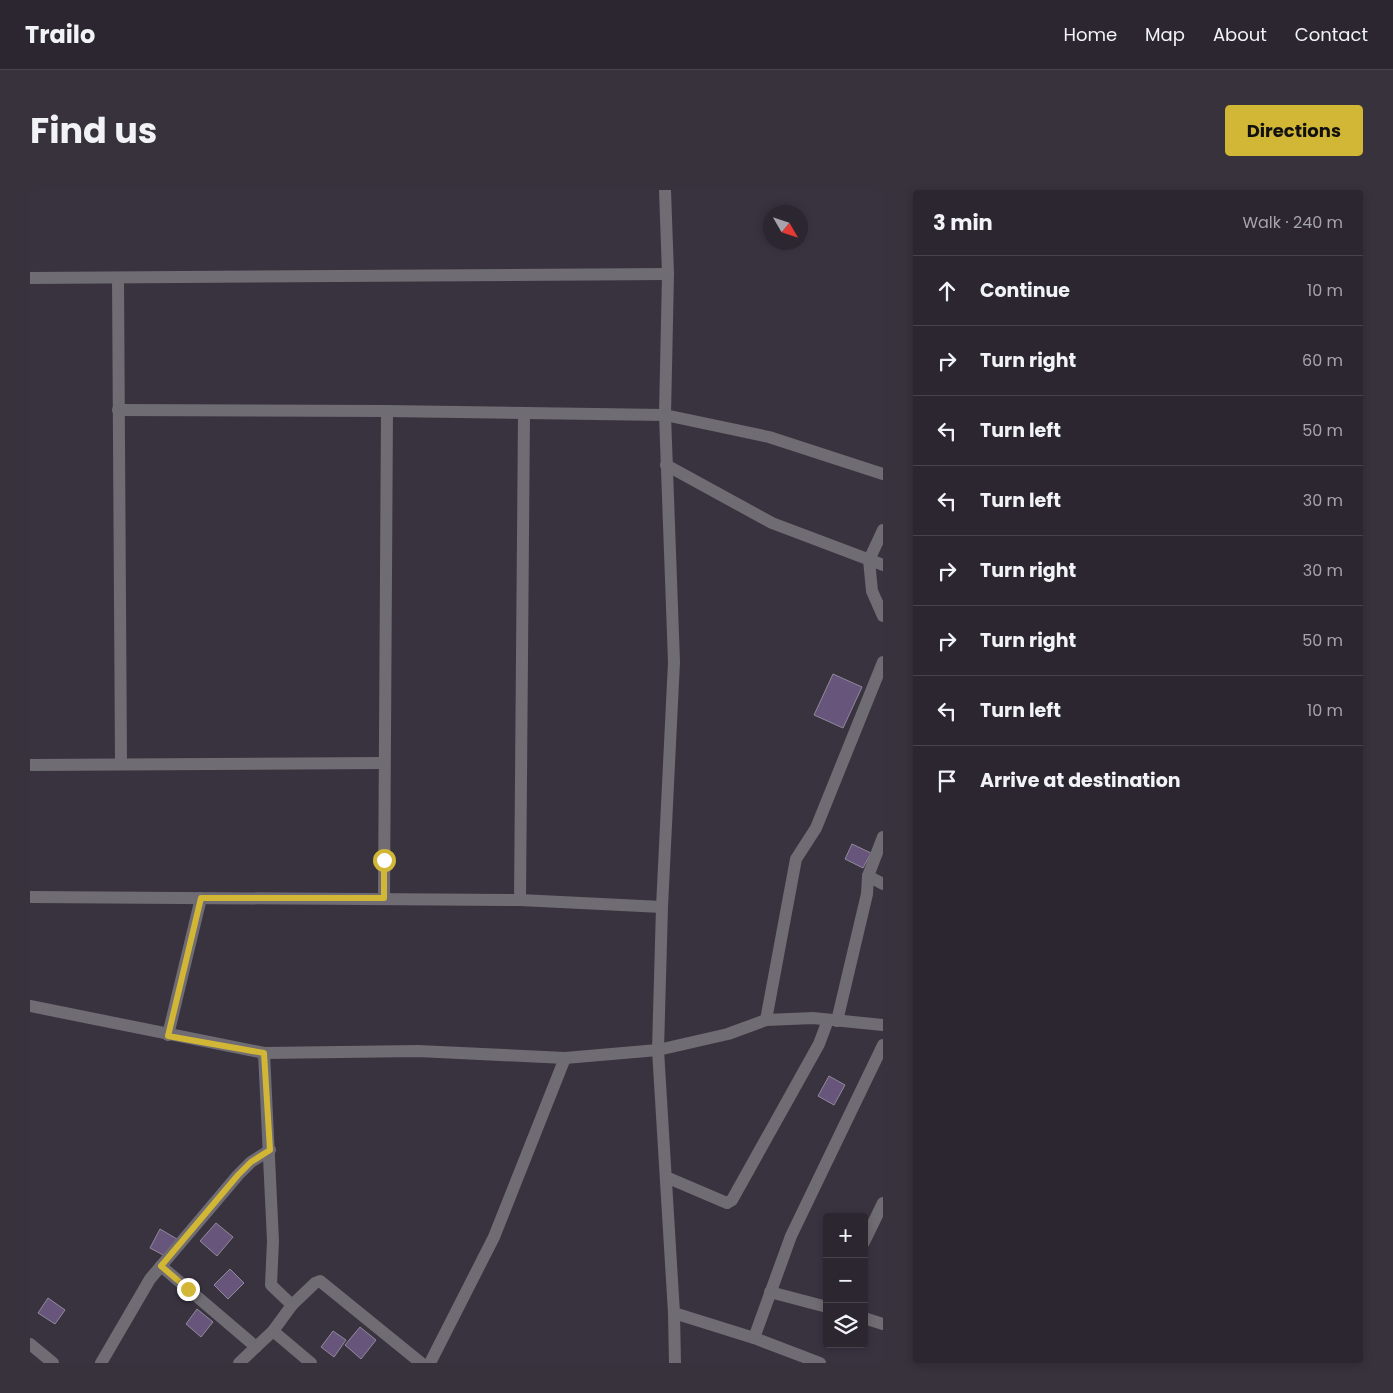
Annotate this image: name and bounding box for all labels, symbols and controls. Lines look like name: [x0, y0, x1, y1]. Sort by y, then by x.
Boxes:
text: Trailo: [25, 18, 95, 51]
text: Home: [1063, 22, 1117, 47]
text: Map: [1145, 22, 1185, 47]
text: About: [1213, 22, 1267, 47]
text: Contact: [1295, 22, 1368, 47]
button: Directions: [1225, 105, 1363, 156]
text: Find us: [30, 106, 157, 155]
north arrow: [763, 205, 808, 250]
text: 3 min: [933, 208, 993, 237]
text: Walk · 240 m: [1242, 211, 1343, 234]
icon: ahead: [933, 277, 961, 305]
text: Continue: [980, 277, 1070, 304]
text: 10 m: [1307, 279, 1343, 302]
icon: right: [933, 347, 961, 375]
text: Turn right: [980, 347, 1076, 374]
text: 60 m: [1302, 349, 1343, 372]
icon: left: [933, 417, 961, 445]
text: Turn left: [980, 417, 1061, 444]
text: 50 m: [1302, 419, 1343, 442]
icon: left: [933, 487, 961, 515]
text: Turn left: [980, 487, 1061, 514]
text: 30 m: [1303, 489, 1343, 512]
icon: right: [933, 557, 961, 585]
text: Turn right: [980, 557, 1076, 584]
text: 30 m: [1303, 559, 1343, 582]
icon: right: [933, 627, 961, 655]
text: Turn right: [980, 627, 1076, 654]
text: 50 m: [1302, 629, 1343, 652]
icon: left: [933, 697, 961, 725]
text: Turn left: [980, 697, 1061, 724]
text: 10 m: [1307, 699, 1343, 722]
icon: arrive: [933, 767, 961, 795]
text: Arrive at destination: [980, 767, 1181, 794]
route start: [373, 849, 396, 872]
map controls: [823, 1213, 868, 1348]
button: +: [823, 1213, 868, 1258]
button: −: [823, 1258, 868, 1303]
route end: [177, 1278, 200, 1301]
button: layers: [823, 1303, 868, 1348]

